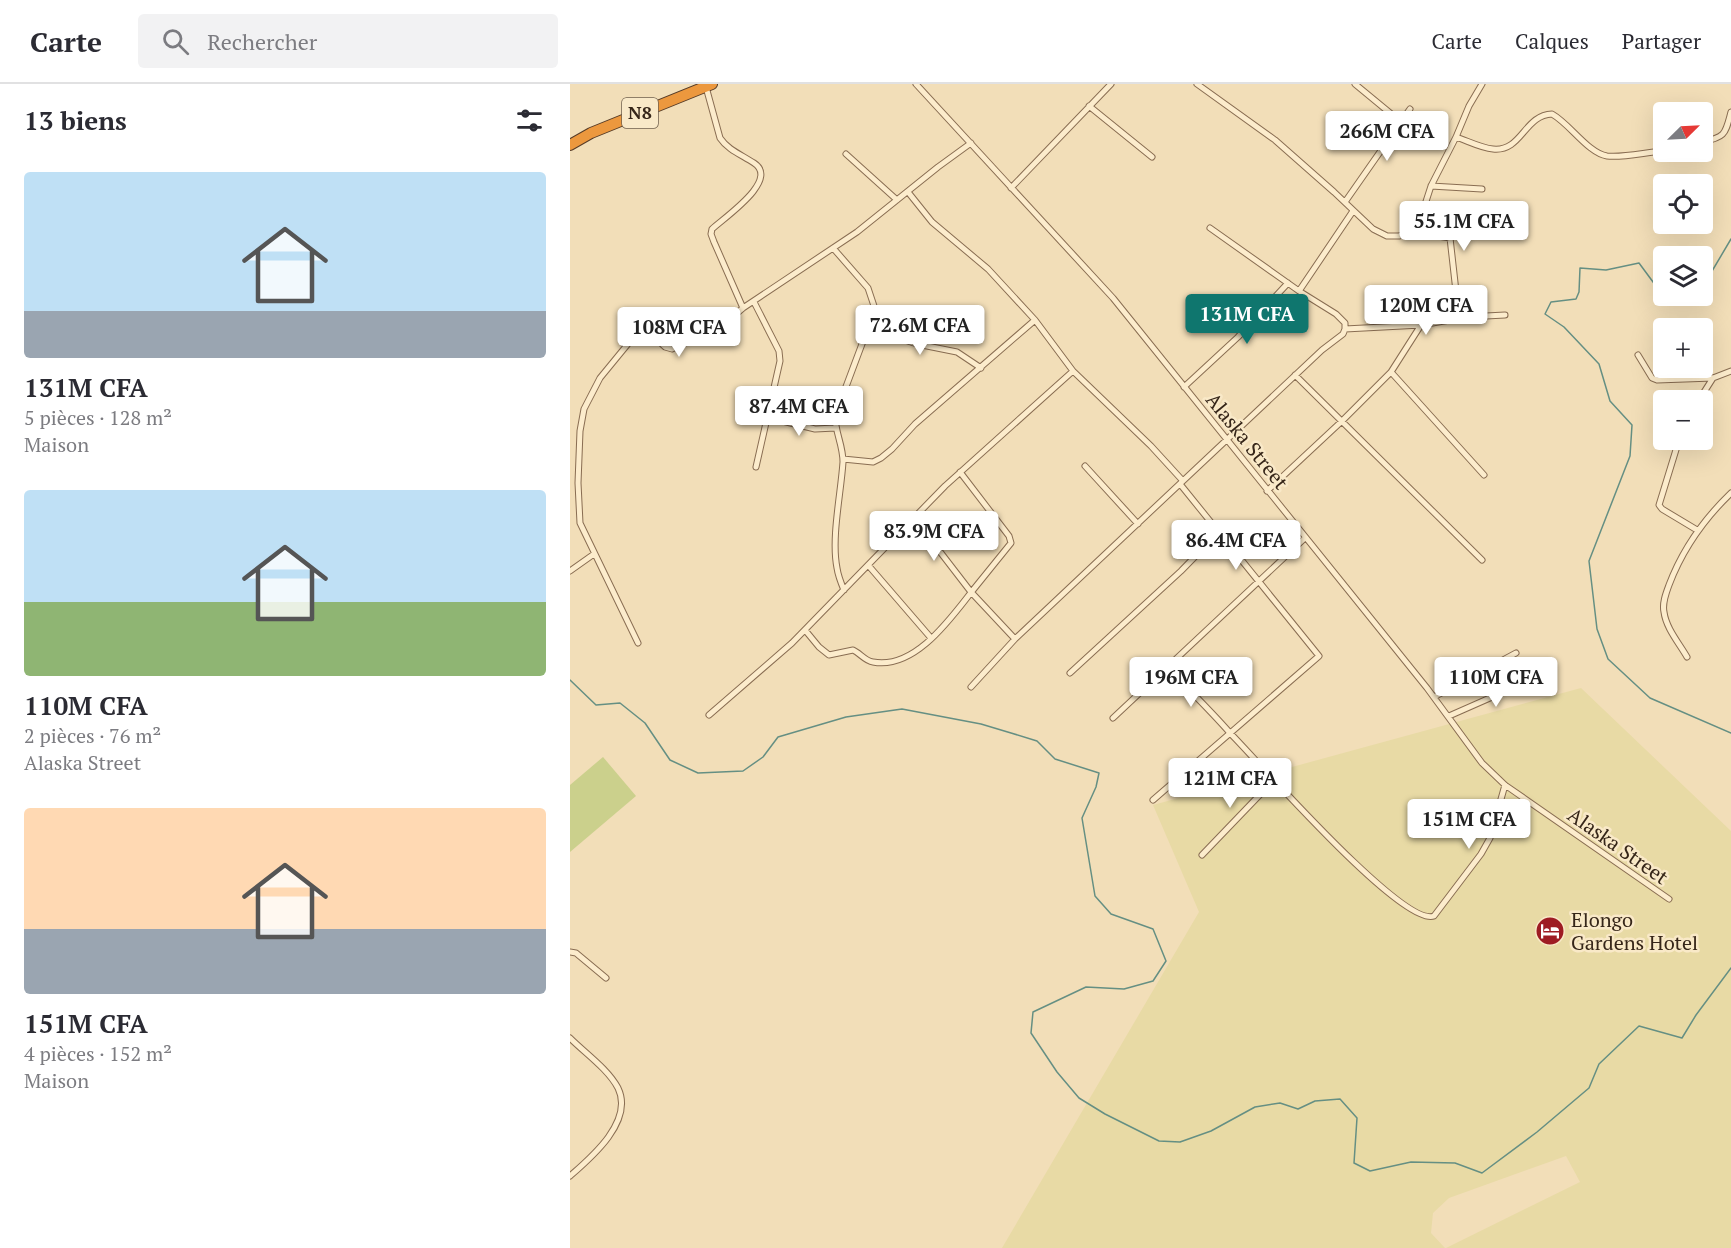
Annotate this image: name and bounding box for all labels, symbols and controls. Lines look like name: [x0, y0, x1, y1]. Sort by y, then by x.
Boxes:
search box: [138, 14, 558, 68]
text: Carte: [30, 23, 102, 60]
icon: search: [159, 25, 192, 58]
text: Rechercher: [207, 27, 317, 56]
text: Carte: [1432, 27, 1482, 55]
text: Calques: [1515, 27, 1589, 55]
text: Partager: [1622, 27, 1701, 55]
road number: N8: [622, 98, 658, 128]
north arrow: [1653, 102, 1713, 162]
map controls: [1653, 102, 1713, 450]
text: 13 biens: [24, 103, 127, 137]
icon: filters: [513, 104, 546, 137]
pin: 266M CFA: [1325, 111, 1449, 162]
text: 266M CFA: [1339, 117, 1435, 144]
button: locate: [1653, 174, 1713, 234]
pin: 55.1M CFA: [1395, 201, 1533, 252]
text: 55.1M CFA: [1413, 207, 1515, 234]
icon: home: [231, 211, 339, 319]
button: layers: [1653, 246, 1713, 306]
pin: 120M CFA: [1364, 285, 1488, 336]
text: 120M CFA: [1378, 291, 1474, 318]
pin: 131M CFA: [1185, 294, 1309, 345]
text: 131M CFA: [1199, 300, 1295, 327]
pin: 72.6M CFA: [851, 305, 989, 356]
pin: 108M CFA: [617, 307, 741, 358]
text: 72.6M CFA: [869, 311, 971, 338]
text: 108M CFA: [631, 313, 727, 340]
button: +: [1653, 318, 1713, 378]
text: 131M CFA: [24, 370, 148, 404]
pin: 87.4M CFA: [730, 386, 868, 437]
street label: Alaska Street: [1200, 387, 1295, 495]
button: −: [1653, 390, 1713, 450]
text: 87.4M CFA: [749, 392, 849, 419]
text: 5 pièces · 128 m²: [24, 404, 172, 431]
text: Maison: [24, 431, 89, 458]
pin: 83.9M CFA: [865, 511, 1003, 562]
text: 83.9M CFA: [883, 517, 985, 544]
pin: 86.4M CFA: [1167, 520, 1305, 571]
text: 86.4M CFA: [1185, 526, 1287, 553]
icon: home: [231, 529, 339, 637]
pin: 196M CFA: [1129, 657, 1253, 708]
pin: 110M CFA: [1434, 657, 1558, 708]
text: 196M CFA: [1143, 663, 1239, 690]
text: 110M CFA: [1448, 663, 1544, 690]
text: 110M CFA: [24, 688, 148, 722]
text: 2 pièces · 76 m²: [24, 722, 161, 749]
text: Alaska Street: [24, 749, 141, 776]
pin: 121M CFA: [1168, 758, 1292, 809]
text: 121M CFA: [1182, 764, 1278, 791]
pin: 151M CFA: [1407, 799, 1531, 850]
street label: Alaska Street: [1563, 801, 1674, 891]
text: 151M CFA: [1421, 805, 1517, 832]
icon: home: [231, 847, 339, 955]
place label: Elongo Gardens Hotel: [1571, 906, 1698, 956]
hotel icon: Elongo Gardens Hotel: [1534, 915, 1566, 947]
text: 151M CFA: [24, 1006, 148, 1040]
text: 4 pièces · 152 m²: [24, 1040, 172, 1067]
text: Maison: [24, 1067, 89, 1094]

